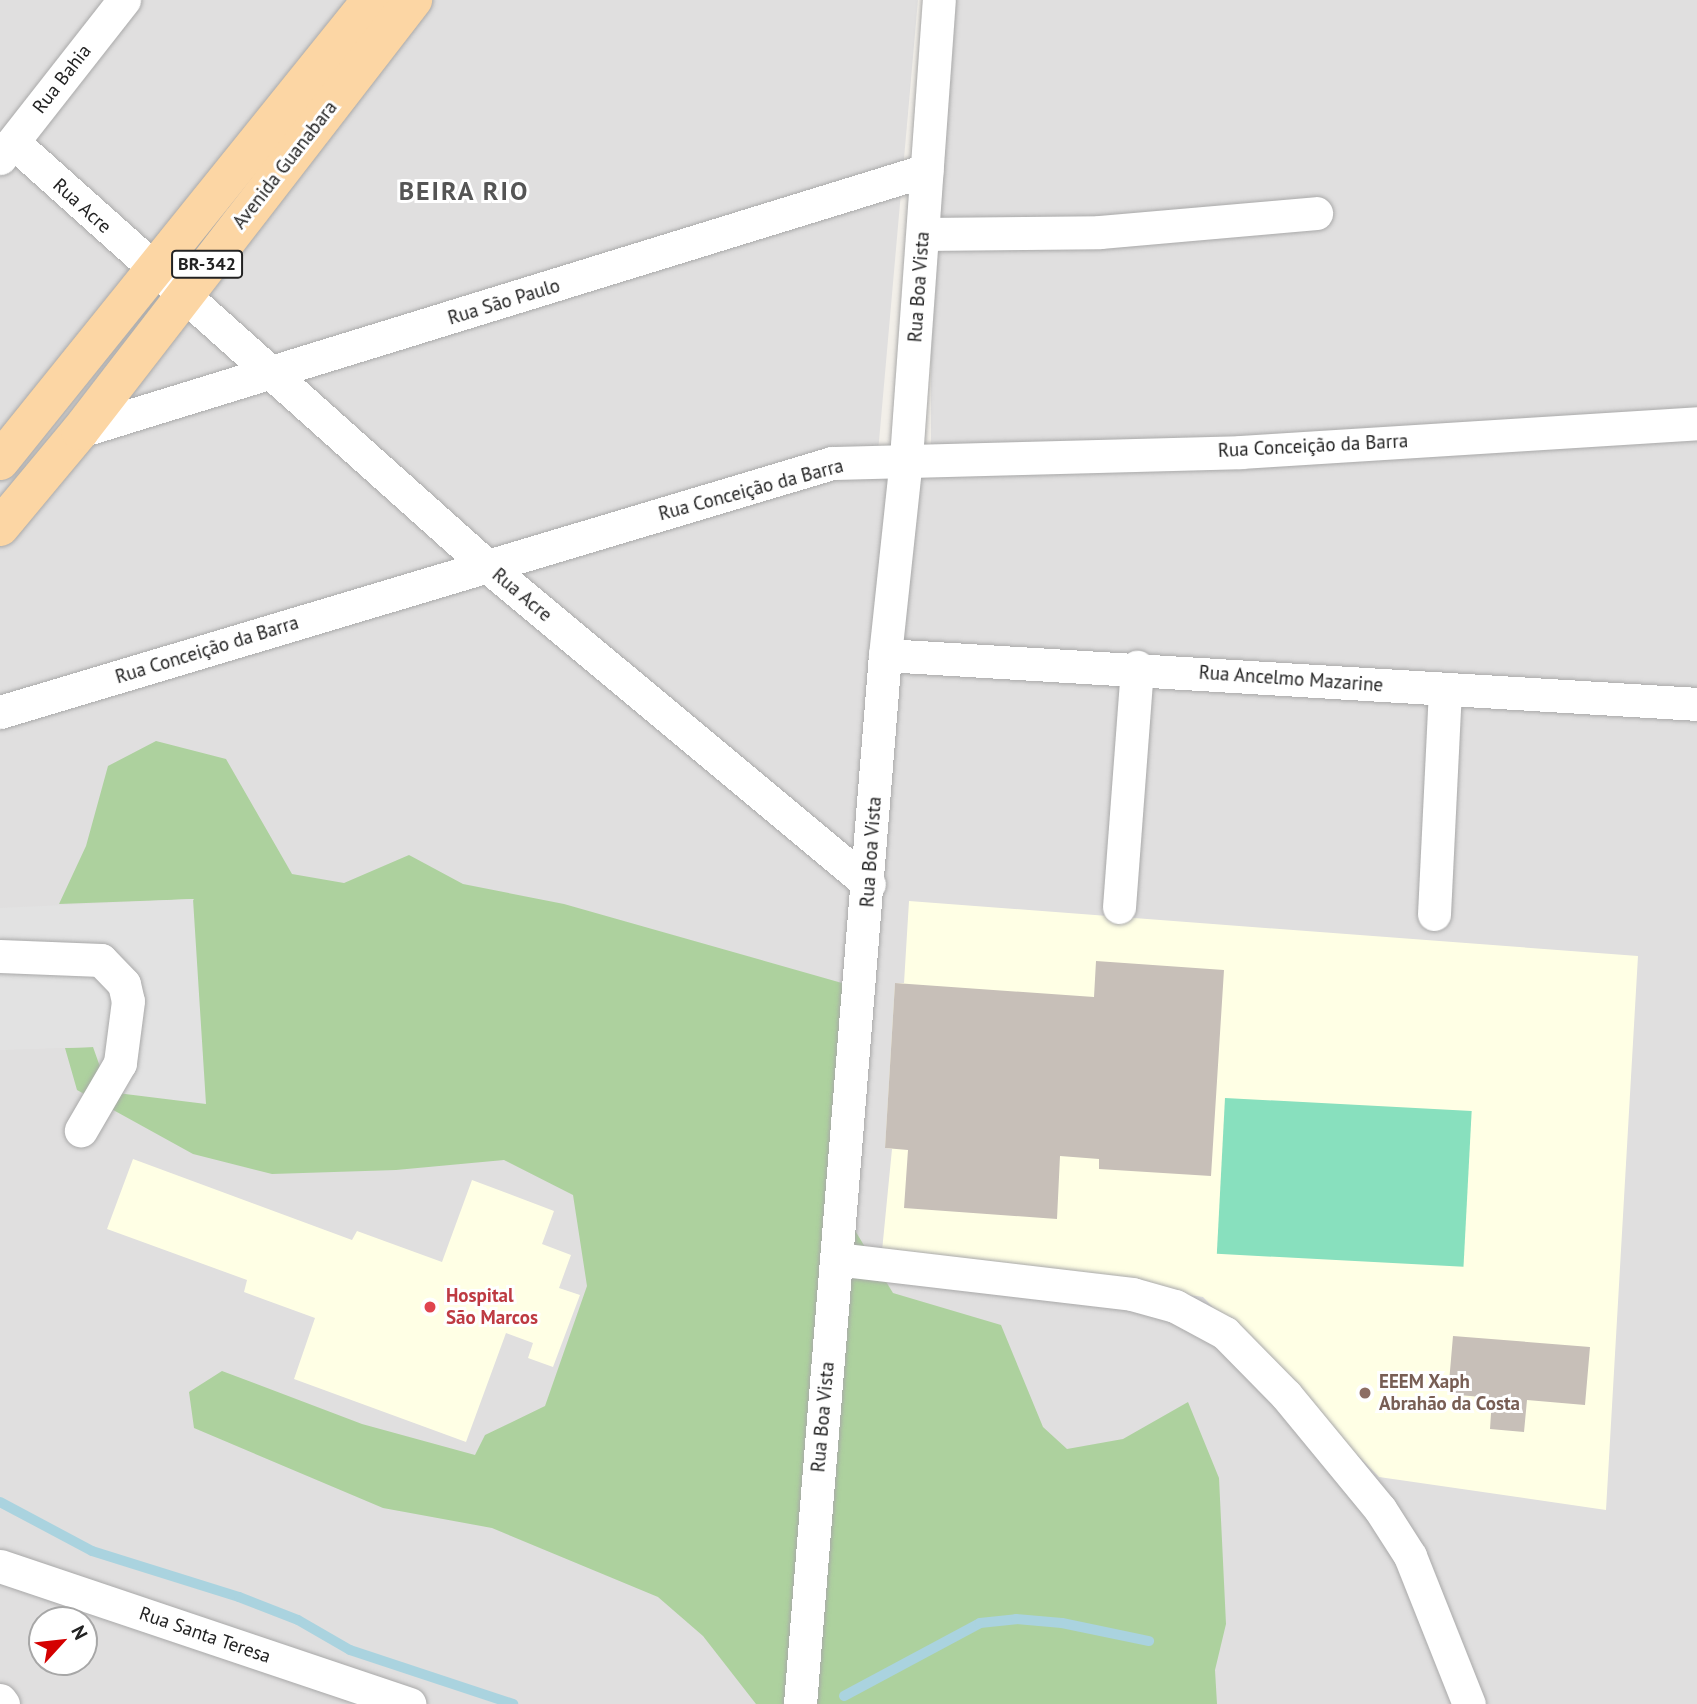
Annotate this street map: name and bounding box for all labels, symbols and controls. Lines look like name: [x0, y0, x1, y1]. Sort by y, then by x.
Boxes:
street label: Rua Bahia: [28, 40, 96, 118]
street label: Avenida Guanabara: [228, 97, 342, 233]
street label: Rua Acre: [48, 174, 116, 238]
district label: BEIRA RIO: [399, 175, 529, 207]
street label: Rua Boa Vista: [904, 231, 934, 343]
road number: BR-342: [170, 250, 244, 278]
street label: Rua São Paulo: [445, 274, 563, 330]
street label: Rua Conceição da Barra: [1217, 430, 1409, 462]
street label: Rua Conceição da Barra: [656, 454, 846, 526]
street label: Rua Acre: [487, 563, 557, 627]
street label: Rua Conceição da Barra: [113, 611, 301, 689]
street label: Rua Ancelmo Mazarine: [1198, 661, 1384, 697]
street label: Rua Boa Vista: [856, 796, 886, 908]
place label: Hospital São Marcos: [446, 1285, 538, 1329]
marker: Hospital São Marcos: [420, 1297, 440, 1317]
street label: Rua Boa Vista: [807, 1361, 839, 1473]
place label: EEEM Xaph Abrahão da Costa: [1379, 1371, 1520, 1415]
marker: EEEM Xaph Abrahão da Costa: [1357, 1385, 1373, 1401]
street label: Rua Santa Teresa: [136, 1602, 274, 1668]
north arrow: [28, 1606, 98, 1676]
text: N: [66, 1621, 93, 1643]

